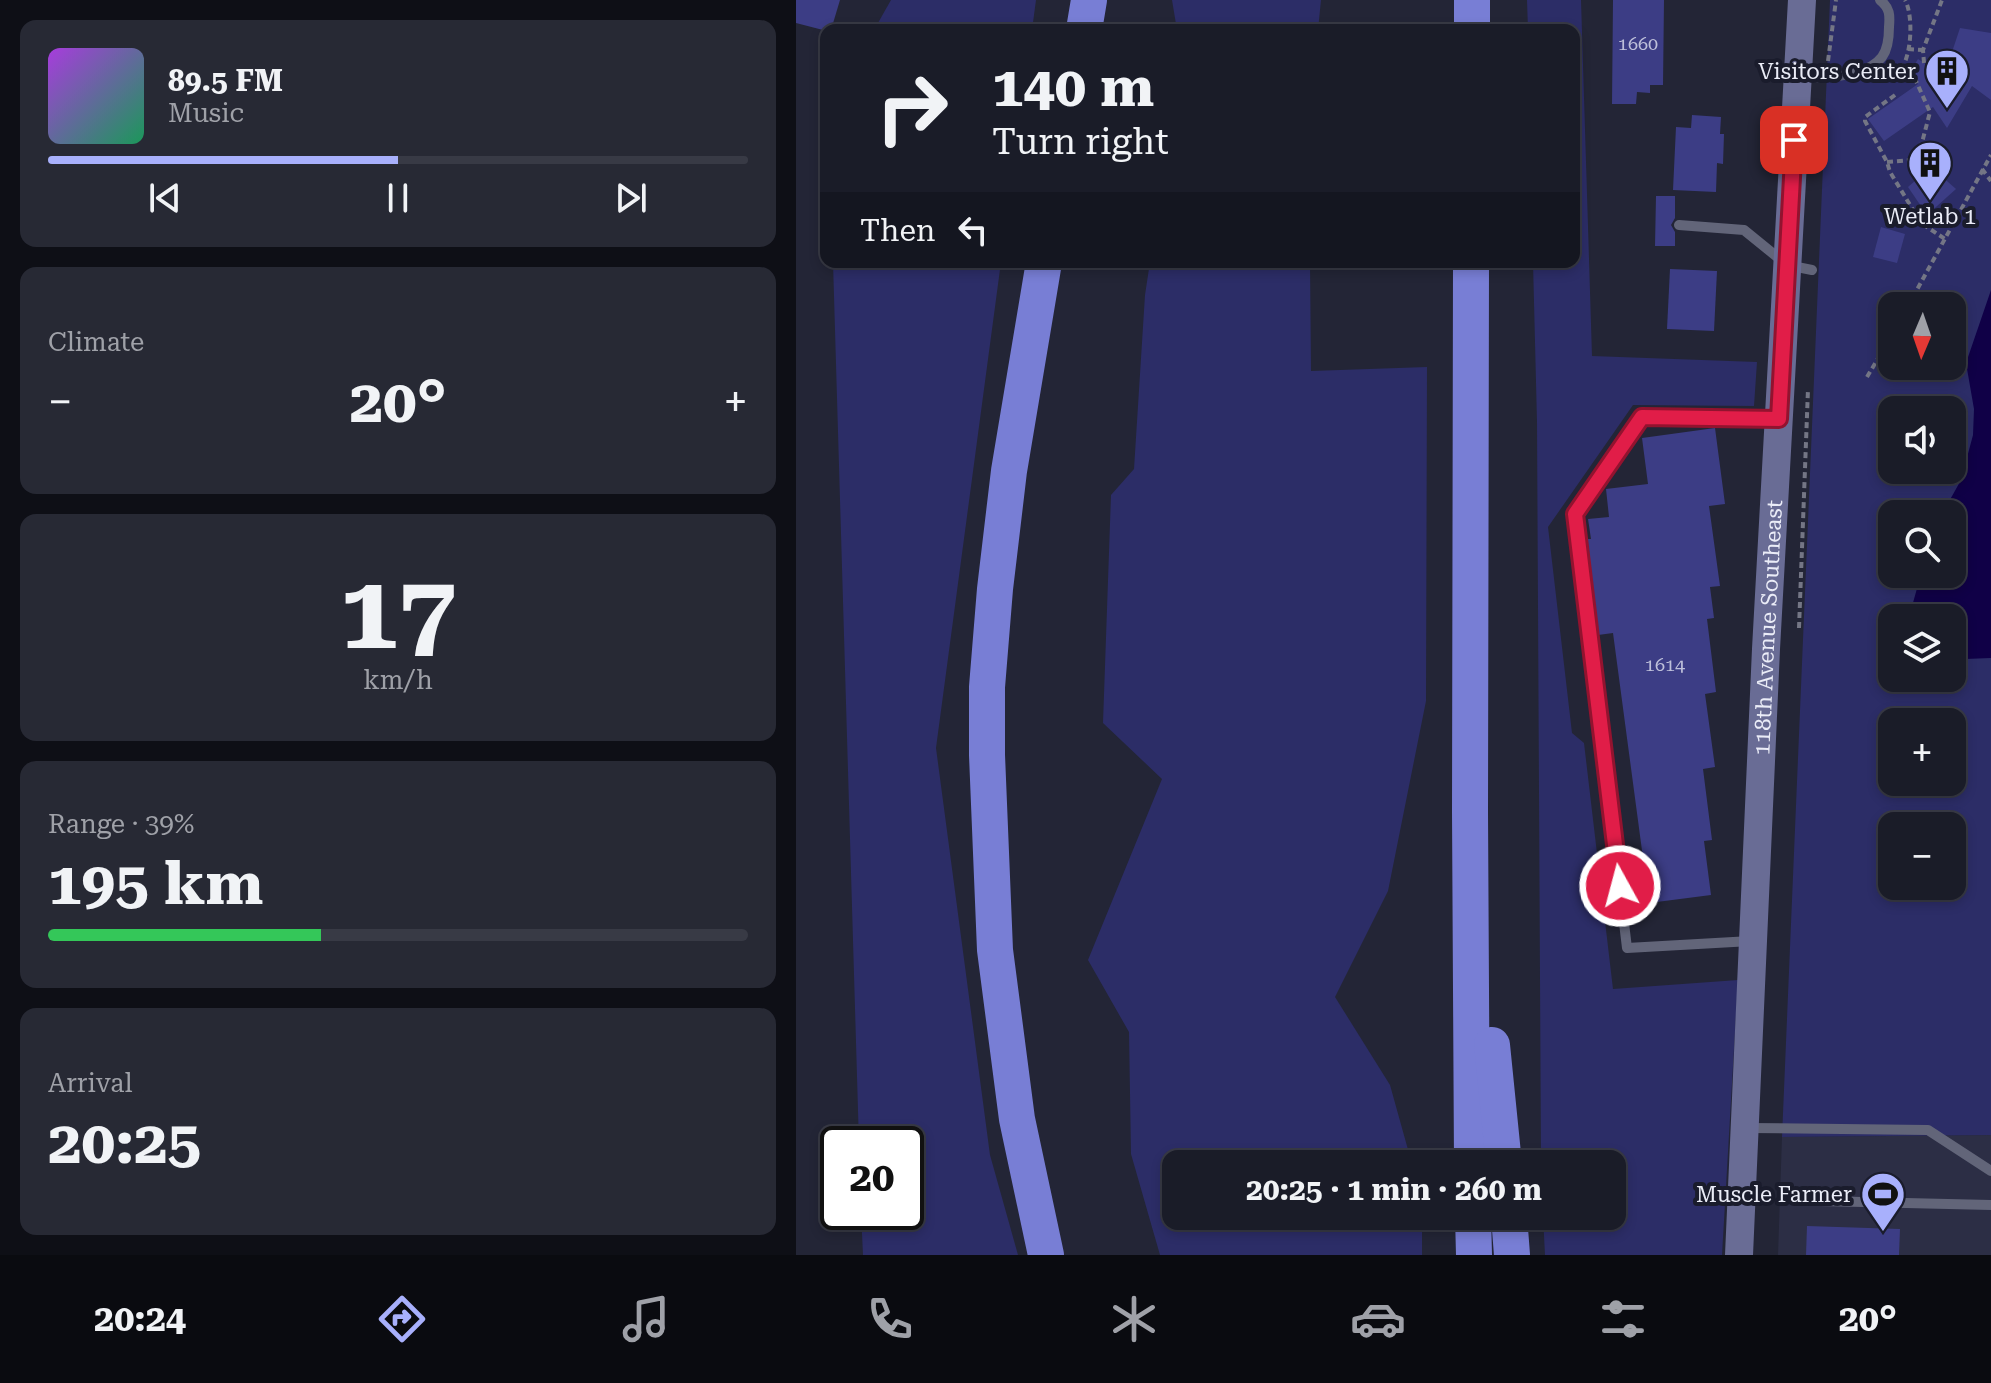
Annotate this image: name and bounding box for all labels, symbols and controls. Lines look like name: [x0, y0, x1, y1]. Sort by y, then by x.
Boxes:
house number: 1660: [1618, 33, 1658, 54]
building icon: Visitors Center: [1923, 47, 1971, 110]
text: 140 m: [992, 54, 1154, 120]
icon: right: [860, 56, 964, 160]
place label: Visitors Center: [1758, 59, 1916, 84]
text: 89.5 FM: [168, 63, 283, 98]
text: Music: [168, 98, 244, 128]
pin: [1760, 106, 1828, 174]
icon: arrive: [1772, 118, 1816, 162]
text: Turn right: [992, 121, 1169, 163]
building icon: Wetlab 1: [1906, 139, 1954, 202]
icon: previous: [143, 176, 187, 220]
icon: pause: [376, 176, 420, 220]
icon: next: [609, 176, 653, 220]
place label: Wetlab 1: [1884, 204, 1976, 229]
icon: left: [951, 208, 995, 252]
text: Then: [860, 213, 935, 248]
north arrow: [1878, 292, 1966, 380]
map controls: [1878, 292, 1966, 900]
text: Climate: [48, 327, 144, 357]
text: 20°: [349, 366, 447, 437]
text: −: [48, 376, 73, 428]
text: +: [723, 376, 748, 428]
button: sound: [1878, 396, 1966, 484]
street label: 118th Avenue Southeast: [1749, 499, 1787, 756]
button: search: [1878, 500, 1966, 588]
text: 17: [340, 552, 456, 673]
button: layers: [1878, 604, 1966, 692]
house number: 1614: [1645, 654, 1685, 675]
text: km/h: [363, 665, 433, 695]
button: +: [1878, 708, 1966, 796]
text: Range · 39%: [48, 809, 194, 839]
button: −: [1878, 812, 1966, 900]
position arrow: [1578, 844, 1662, 928]
text: 195 km: [48, 848, 263, 919]
text: Arrival: [48, 1068, 133, 1098]
text: 20:25: [48, 1107, 201, 1178]
speed limit sign: 20: [820, 1126, 924, 1230]
sports icon: Muscle Farmer: [1859, 1170, 1907, 1233]
text: 20:25 · 1 min · 260 m: [1246, 1172, 1542, 1207]
place label: Muscle Farmer: [1696, 1182, 1852, 1207]
icon: directions: [374, 1291, 430, 1347]
icon: music: [618, 1291, 674, 1347]
icon: phone: [862, 1291, 918, 1347]
icon: climate: [1106, 1291, 1162, 1347]
icon: car: [1350, 1291, 1406, 1347]
icon: filters: [1595, 1291, 1651, 1347]
text: 20:24: [94, 1298, 186, 1340]
text: 20°: [1839, 1298, 1897, 1340]

